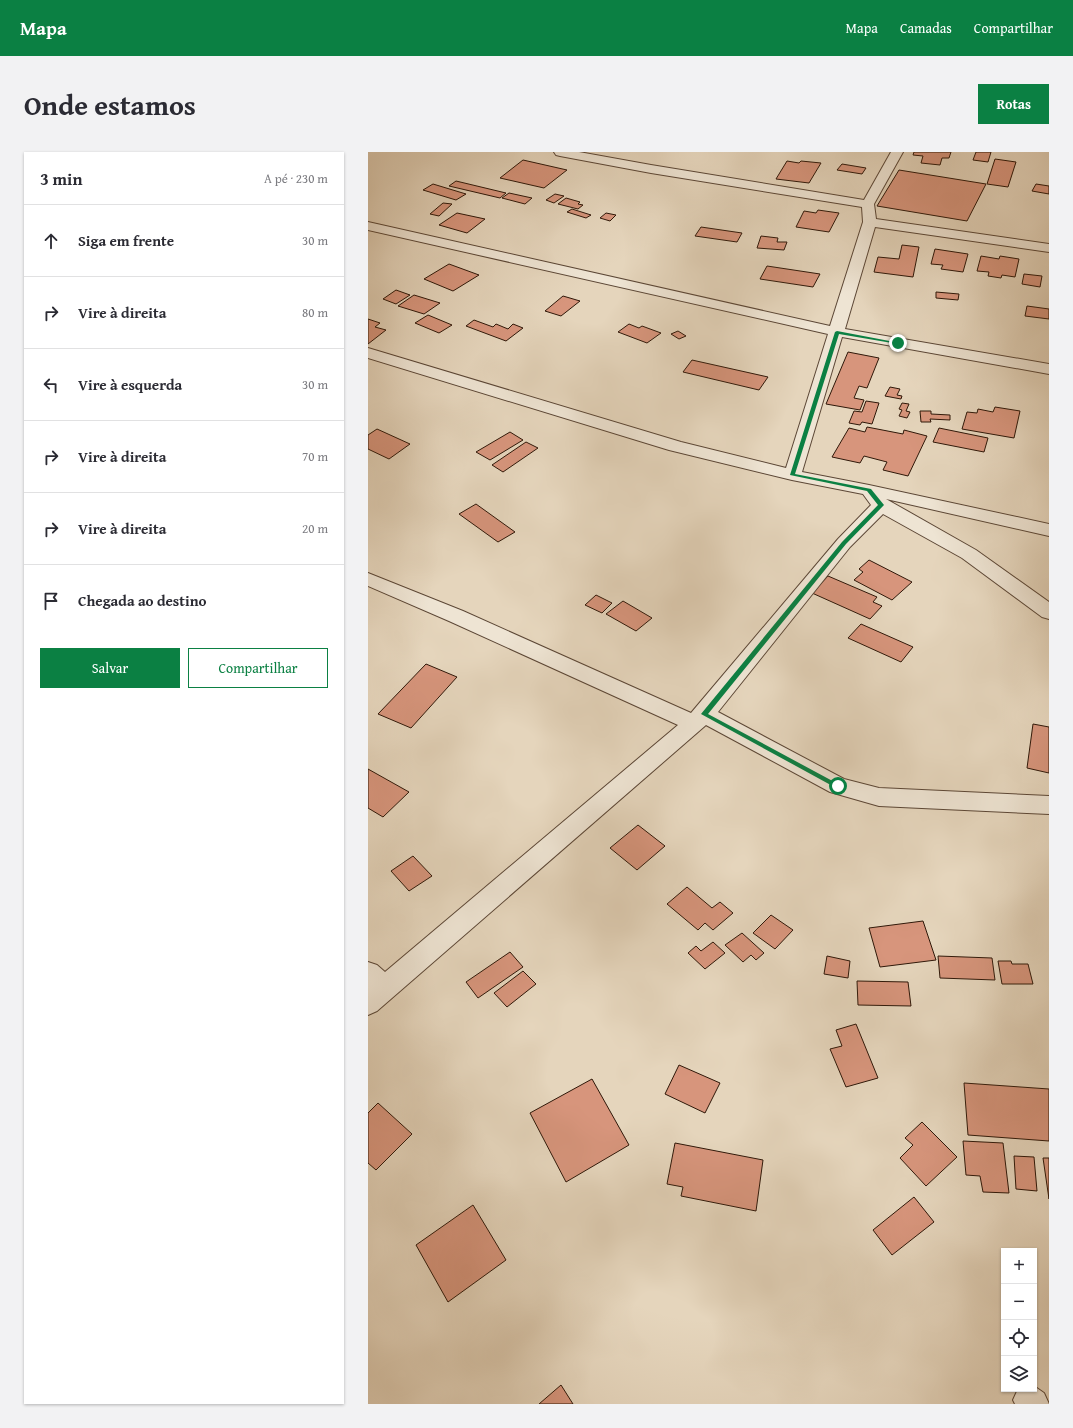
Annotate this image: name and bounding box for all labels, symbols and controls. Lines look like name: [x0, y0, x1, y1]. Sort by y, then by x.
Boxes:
text: Mapa: [20, 14, 67, 42]
text: Mapa: [846, 18, 878, 38]
text: Camadas: [900, 18, 952, 38]
text: Compartilhar: [974, 18, 1053, 38]
text: Onde estamos: [24, 84, 196, 125]
button: Rotas: [978, 84, 1049, 124]
text: 3 min: [40, 166, 82, 191]
text: A pé · 230 m: [264, 169, 328, 188]
icon: ahead: [40, 230, 62, 252]
text: Siga em frente: [78, 230, 174, 251]
text: 30 m: [302, 231, 328, 250]
icon: right: [40, 302, 62, 324]
text: Vire à direita: [78, 302, 166, 323]
text: 80 m: [302, 303, 328, 322]
route end: [889, 334, 907, 352]
icon: left: [40, 374, 62, 396]
text: Vire à esquerda: [78, 374, 182, 395]
text: 30 m: [302, 375, 328, 394]
icon: right: [40, 446, 62, 468]
text: Vire à direita: [78, 446, 166, 467]
text: 70 m: [302, 447, 328, 466]
icon: right: [40, 518, 62, 540]
text: Vire à direita: [78, 518, 166, 539]
text: 20 m: [302, 519, 328, 538]
icon: arrive: [40, 590, 62, 612]
text: Chegada ao destino: [78, 590, 206, 611]
button: Salvar: [40, 648, 180, 688]
button: Compartilhar: [188, 648, 328, 688]
route start: [829, 777, 847, 795]
map controls: [1001, 1248, 1037, 1392]
button: +: [1001, 1248, 1037, 1284]
button: −: [1001, 1284, 1037, 1320]
button: locate: [1001, 1320, 1037, 1356]
button: layers: [1001, 1356, 1037, 1392]

